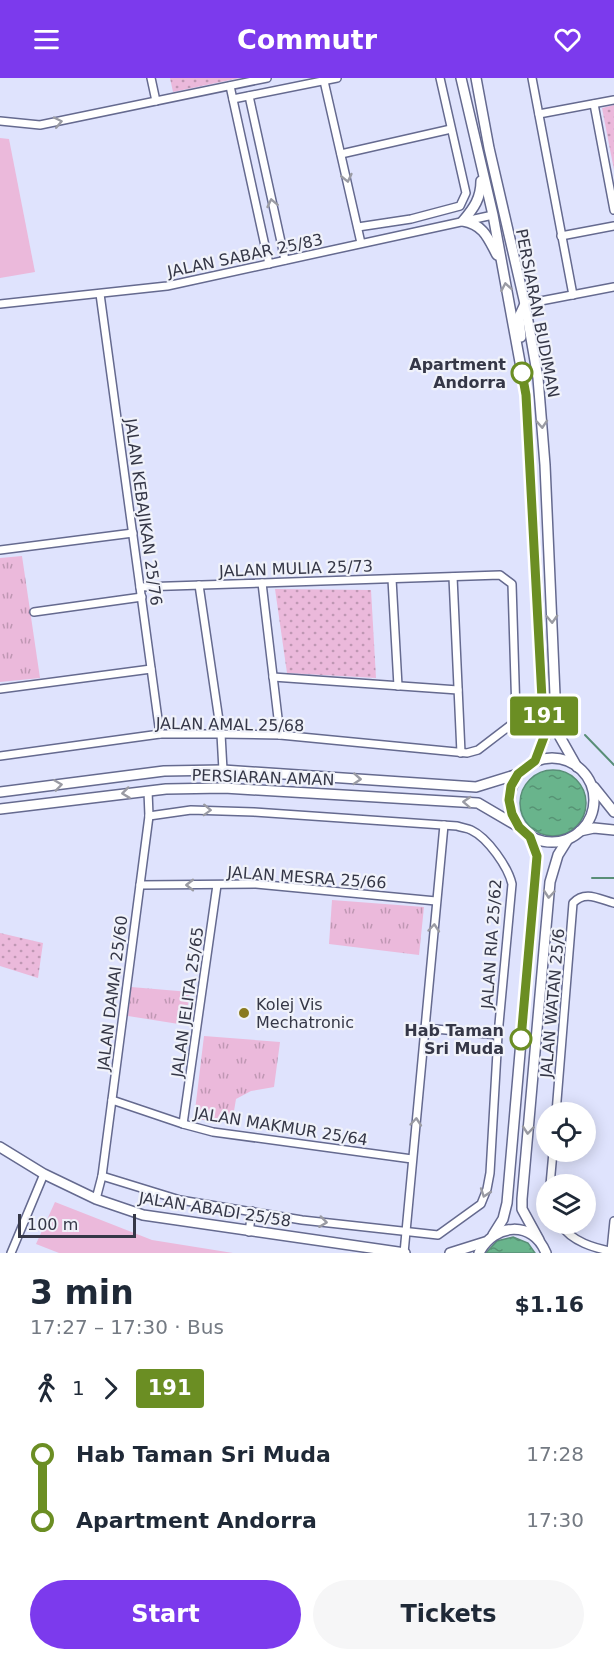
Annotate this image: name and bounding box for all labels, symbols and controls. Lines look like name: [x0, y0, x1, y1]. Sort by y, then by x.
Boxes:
icon: menu: [30, 23, 63, 56]
icon: heart: [551, 23, 584, 56]
text: Commutr: [237, 24, 377, 55]
one-way arrow: [53, 116, 63, 129]
one-way arrow: [340, 173, 353, 183]
one-way arrow: [267, 198, 280, 208]
street label: PERSIARAN BUDIMAN: [512, 227, 563, 399]
street label: JALAN SABAR 25/83: [165, 230, 324, 281]
one-way arrow: [501, 282, 513, 292]
place label: Apartment Andorra: [409, 355, 506, 392]
marker: Apartment Andorra: [511, 362, 533, 384]
street label: JALAN KEBAJIKAN 25/76: [121, 416, 166, 607]
one-way arrow: [535, 420, 548, 429]
street label: JALAN MULIA 25/73: [218, 556, 373, 581]
one-way arrow: [545, 615, 558, 624]
line badge: 191: [510, 696, 578, 736]
text: 191: [522, 704, 566, 728]
street label: JALAN AMAL 25/68: [155, 714, 304, 735]
street label: PERSIARAN AMAN: [191, 766, 335, 789]
one-way arrow: [352, 772, 361, 785]
one-way arrow: [53, 779, 63, 791]
one-way arrow: [121, 787, 130, 799]
one-way arrow: [462, 796, 471, 809]
one-way arrow: [203, 804, 212, 817]
street label: JALAN MESRA 25/66: [226, 862, 387, 893]
street label: JALAN RIA 25/62: [477, 878, 506, 1011]
one-way arrow: [185, 879, 194, 891]
one-way arrow: [543, 889, 556, 898]
street label: JALAN DAMAI 25/60: [93, 914, 131, 1073]
one-way arrow: [427, 924, 440, 933]
street label: JALAN JELITA 25/65: [167, 926, 207, 1080]
street label: JALAN WATAN 25/6: [536, 928, 568, 1079]
place label: Kolej Vis Mechatronic: [256, 995, 354, 1032]
marker: Kolej Vis Mechatronic: [237, 1006, 251, 1020]
place label: Hab Taman Sri Muda: [404, 1021, 504, 1058]
marker: Hab Taman Sri Muda: [510, 1028, 532, 1050]
map controls: [536, 1102, 596, 1234]
button: locate: [536, 1102, 596, 1162]
street label: JALAN MAKMUR 25/64: [192, 1103, 369, 1150]
one-way arrow: [409, 1118, 422, 1127]
one-way arrow: [522, 1125, 535, 1134]
button: layers: [536, 1174, 596, 1234]
one-way arrow: [479, 1187, 492, 1197]
street label: JALAN ABADI 25/58: [137, 1188, 292, 1231]
scale bar: [18, 1211, 136, 1238]
text: 100 m: [27, 1215, 78, 1234]
one-way arrow: [319, 1215, 328, 1228]
text: 3 min: [30, 1273, 134, 1312]
text: $1.16: [514, 1292, 584, 1317]
text: 17:27 – 17:30 · Bus: [30, 1315, 224, 1339]
icon: walk: [30, 1372, 63, 1405]
icon: forward: [94, 1372, 127, 1405]
text: 1: [72, 1376, 85, 1400]
text: 191: [148, 1376, 192, 1400]
text: Hab Taman Sri Muda: [76, 1442, 331, 1467]
text: 17:28: [526, 1442, 584, 1466]
text: Apartment Andorra: [76, 1508, 317, 1533]
text: 17:30: [526, 1508, 584, 1532]
button: Start: [30, 1580, 301, 1649]
button: Tickets: [313, 1580, 584, 1649]

